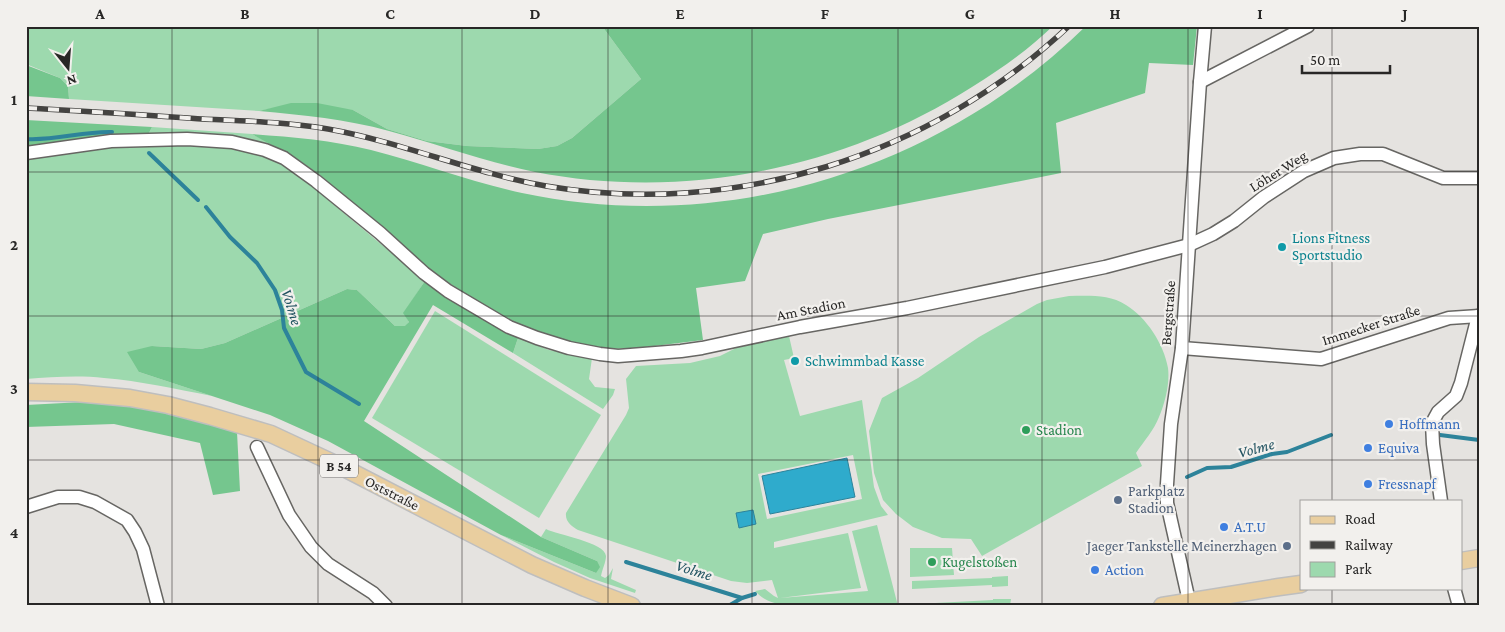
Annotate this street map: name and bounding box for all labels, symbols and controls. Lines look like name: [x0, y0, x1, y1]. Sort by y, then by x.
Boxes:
text: A: [94, 5, 105, 22]
text: B: [240, 5, 250, 22]
text: C: [385, 5, 395, 22]
text: D: [529, 5, 541, 22]
text: E: [675, 5, 685, 22]
text: F: [821, 5, 830, 22]
text: G: [965, 5, 975, 22]
text: H: [1110, 5, 1121, 22]
text: I: [1257, 5, 1263, 22]
text: J: [1400, 5, 1408, 22]
north arrow: [42, 42, 92, 92]
scale bar: [1302, 42, 1390, 74]
text: 50 m: [1310, 52, 1340, 68]
text: N: [64, 71, 79, 90]
text: 1: [11, 91, 17, 108]
street label: Löher Weg: [1246, 147, 1310, 196]
place label: Lions Fitness Sportstudio: [1292, 230, 1370, 264]
text: 2: [10, 236, 18, 253]
marker: Lions Fitness Sportstudio: [1276, 241, 1288, 253]
street label: Bergstraße: [1158, 280, 1179, 346]
water label: Volme: [278, 287, 306, 327]
street label: Am Stadion: [775, 295, 847, 323]
street label: Immecker Straße: [1320, 301, 1422, 348]
place label: Schwimmbad Kasse: [805, 353, 925, 369]
marker: Schwimmbad Kasse: [789, 355, 801, 367]
text: 3: [10, 380, 18, 397]
place label: Hoffmann: [1399, 416, 1460, 432]
marker: Hoffmann: [1383, 418, 1395, 430]
place label: Stadion: [1036, 422, 1082, 438]
marker: Stadion: [1020, 424, 1032, 436]
water label: Volme: [1236, 435, 1276, 461]
place label: Equiva: [1378, 440, 1420, 457]
marker: Equiva: [1362, 442, 1374, 454]
road number: B 54: [320, 454, 358, 478]
street label: Oststraße: [362, 473, 422, 514]
place label: Fressnapf: [1378, 476, 1438, 493]
marker: Fressnapf: [1362, 478, 1374, 490]
place label: Parkplatz Stadion: [1128, 483, 1185, 516]
marker: Parkplatz Stadion: [1112, 494, 1124, 506]
legend: [1300, 500, 1462, 590]
text: Road: [1345, 511, 1376, 527]
place label: A.T.U: [1234, 519, 1266, 535]
marker: A.T.U: [1218, 521, 1230, 533]
text: 4: [10, 524, 19, 541]
text: Railway: [1345, 537, 1393, 554]
place label: Jaeger Tankstelle Meinerzhagen: [1085, 538, 1277, 555]
marker: Jaeger Tankstelle Meinerzhagen: [1281, 540, 1293, 552]
place label: Kugelstoßen: [942, 554, 1017, 571]
water label: Volme: [674, 556, 714, 584]
marker: Kugelstoßen: [926, 556, 938, 568]
text: Park: [1345, 561, 1372, 577]
place label: Action: [1105, 562, 1144, 578]
marker: Action: [1089, 564, 1101, 576]

